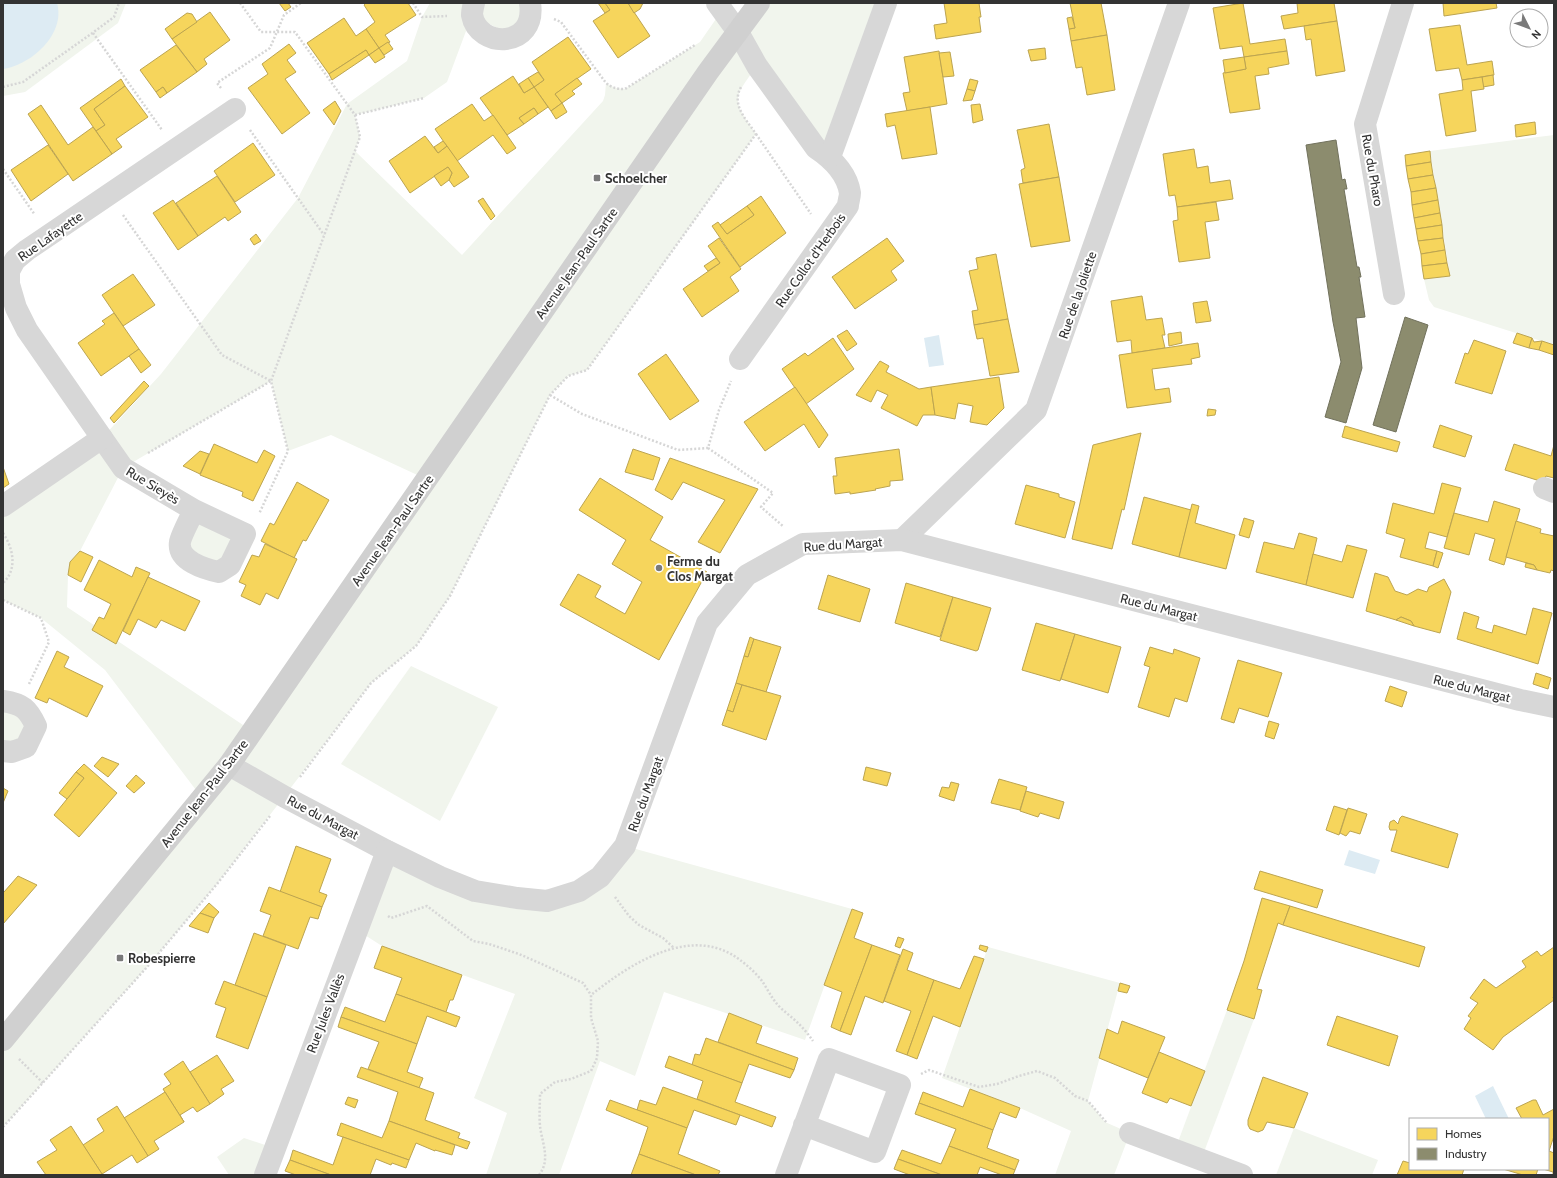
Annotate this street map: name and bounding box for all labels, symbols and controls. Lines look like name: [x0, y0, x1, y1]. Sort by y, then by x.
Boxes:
north arrow: [1509, 8, 1549, 48]
text: N: [1529, 27, 1544, 42]
street label: Rue du Pharo: [1359, 133, 1387, 207]
place label: Schoelcher: [605, 170, 668, 186]
marker: Schoelcher: [592, 173, 602, 183]
street label: Avenue Jean-Paul Sartre: [532, 204, 621, 322]
street label: Rue Lafayette: [15, 208, 86, 264]
street label: Rue Collot d'Herbois: [772, 209, 849, 310]
street label: Rue de la Joliette: [1055, 249, 1100, 341]
street label: Rue Sieyès: [123, 463, 183, 507]
street label: Avenue Jean-Paul Sartre: [348, 471, 437, 589]
street label: Rue du Margat: [803, 533, 883, 555]
place label: Ferme du Clos Margat: [667, 553, 733, 584]
marker: Ferme du Clos Margat: [654, 563, 664, 573]
street label: Rue du Margat: [1119, 590, 1200, 624]
street label: Rue du Margat: [1432, 671, 1513, 705]
street label: Avenue Jean-Paul Sartre: [157, 736, 251, 850]
street label: Rue du Margat: [624, 754, 666, 834]
street label: Rue du Margat: [284, 791, 362, 843]
place label: Robespierre: [128, 950, 196, 966]
marker: Robespierre: [115, 953, 125, 963]
street label: Rue Jules Vallès: [303, 970, 348, 1055]
legend: [1409, 1118, 1549, 1170]
text: Homes: [1445, 1126, 1482, 1141]
text: Industry: [1445, 1146, 1486, 1161]

